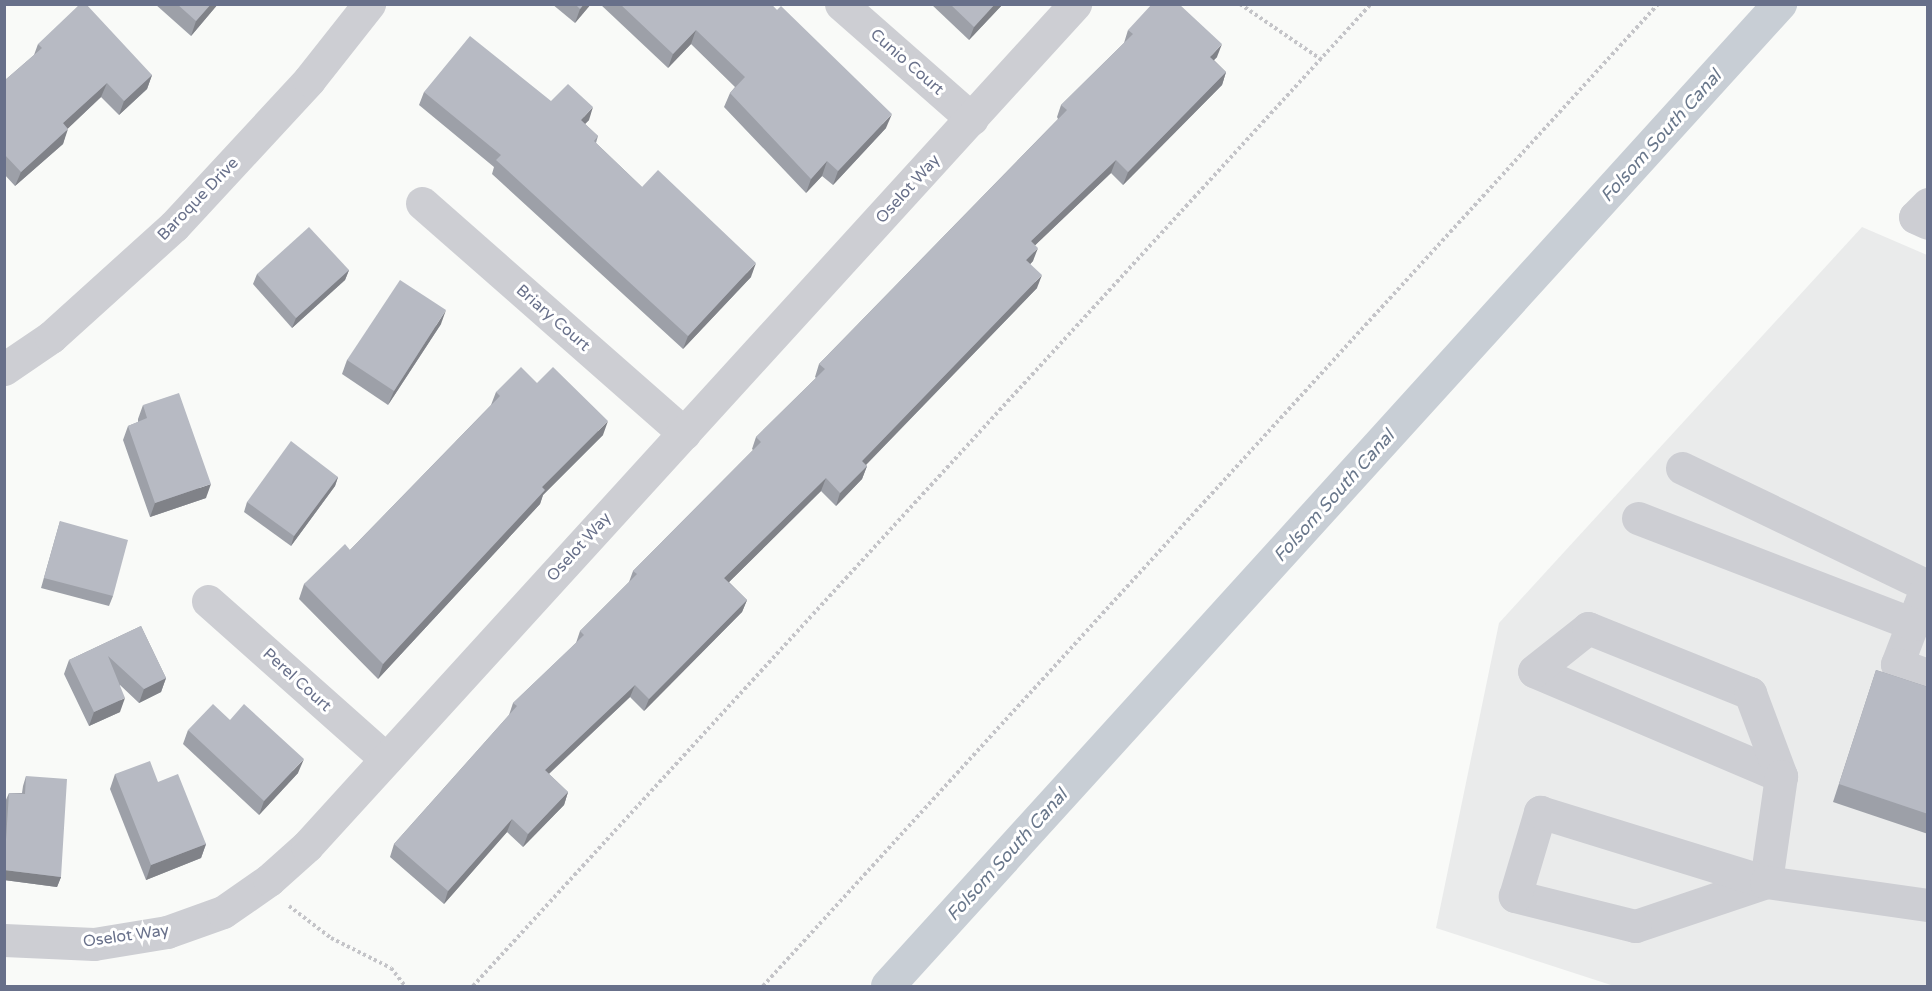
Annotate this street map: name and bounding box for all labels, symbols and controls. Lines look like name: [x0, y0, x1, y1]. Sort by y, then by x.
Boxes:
street label: Cunio Court: [866, 25, 948, 99]
water label: Folsom South Canal: [1596, 66, 1726, 206]
street label: Oselot Way: [872, 150, 944, 228]
street label: Baroque Drive: [154, 153, 242, 245]
street label: Briary Court: [512, 281, 594, 355]
water label: Folsom South Canal: [1269, 426, 1399, 566]
street label: Oselot Way: [543, 508, 615, 586]
street label: Perel Court: [259, 644, 335, 716]
water label: Folsom South Canal: [942, 785, 1072, 925]
street label: Oselot Way: [82, 920, 170, 952]

